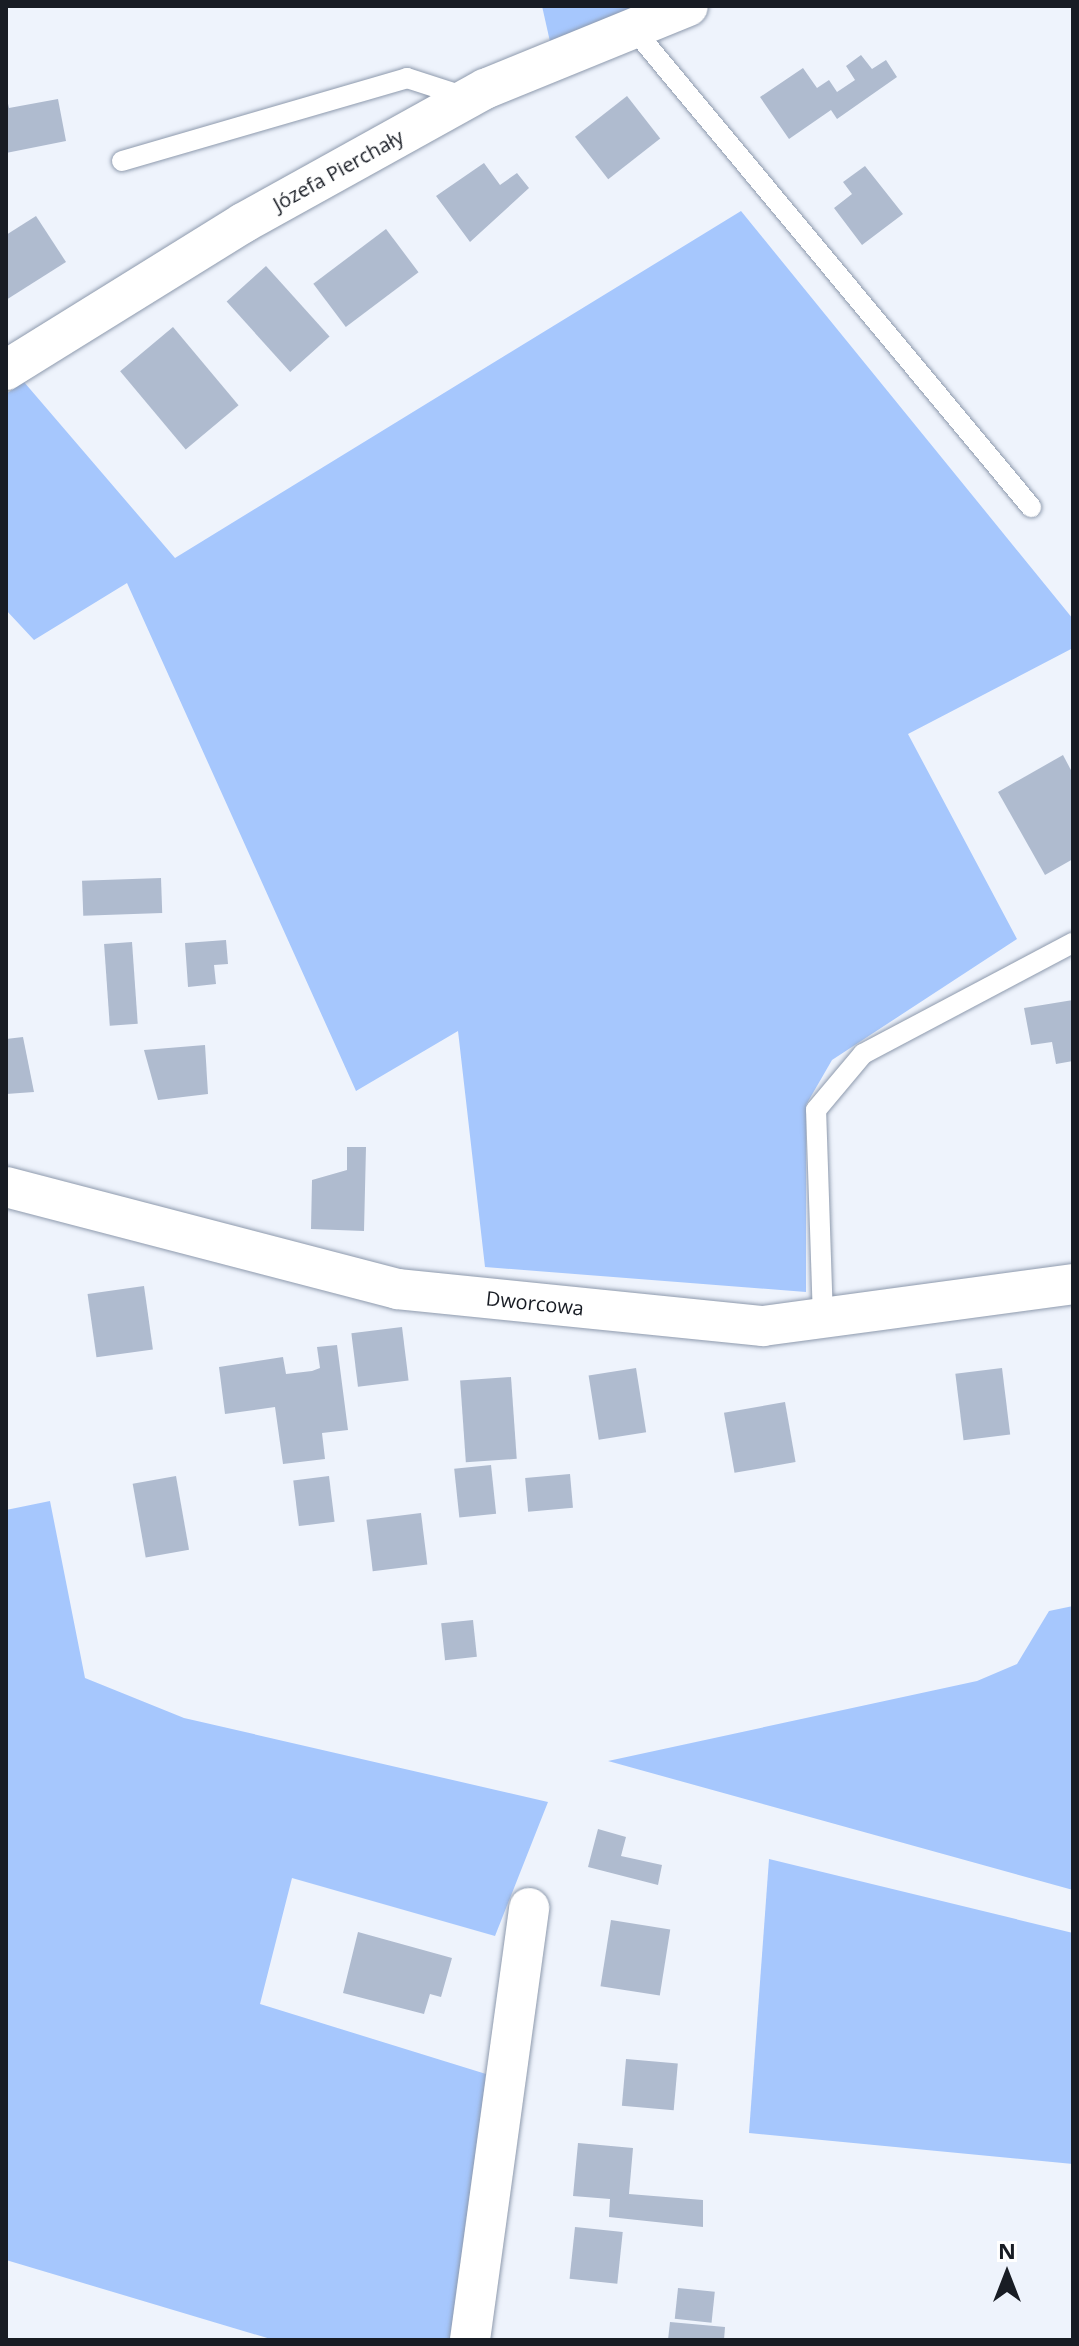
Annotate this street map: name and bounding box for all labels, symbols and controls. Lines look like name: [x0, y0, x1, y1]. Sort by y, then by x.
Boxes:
street label: Józefa Pierchały: [269, 124, 407, 216]
street label: Dworcowa: [485, 1286, 585, 1320]
north arrow: [967, 2234, 1047, 2314]
text: N: [998, 2235, 1016, 2265]

